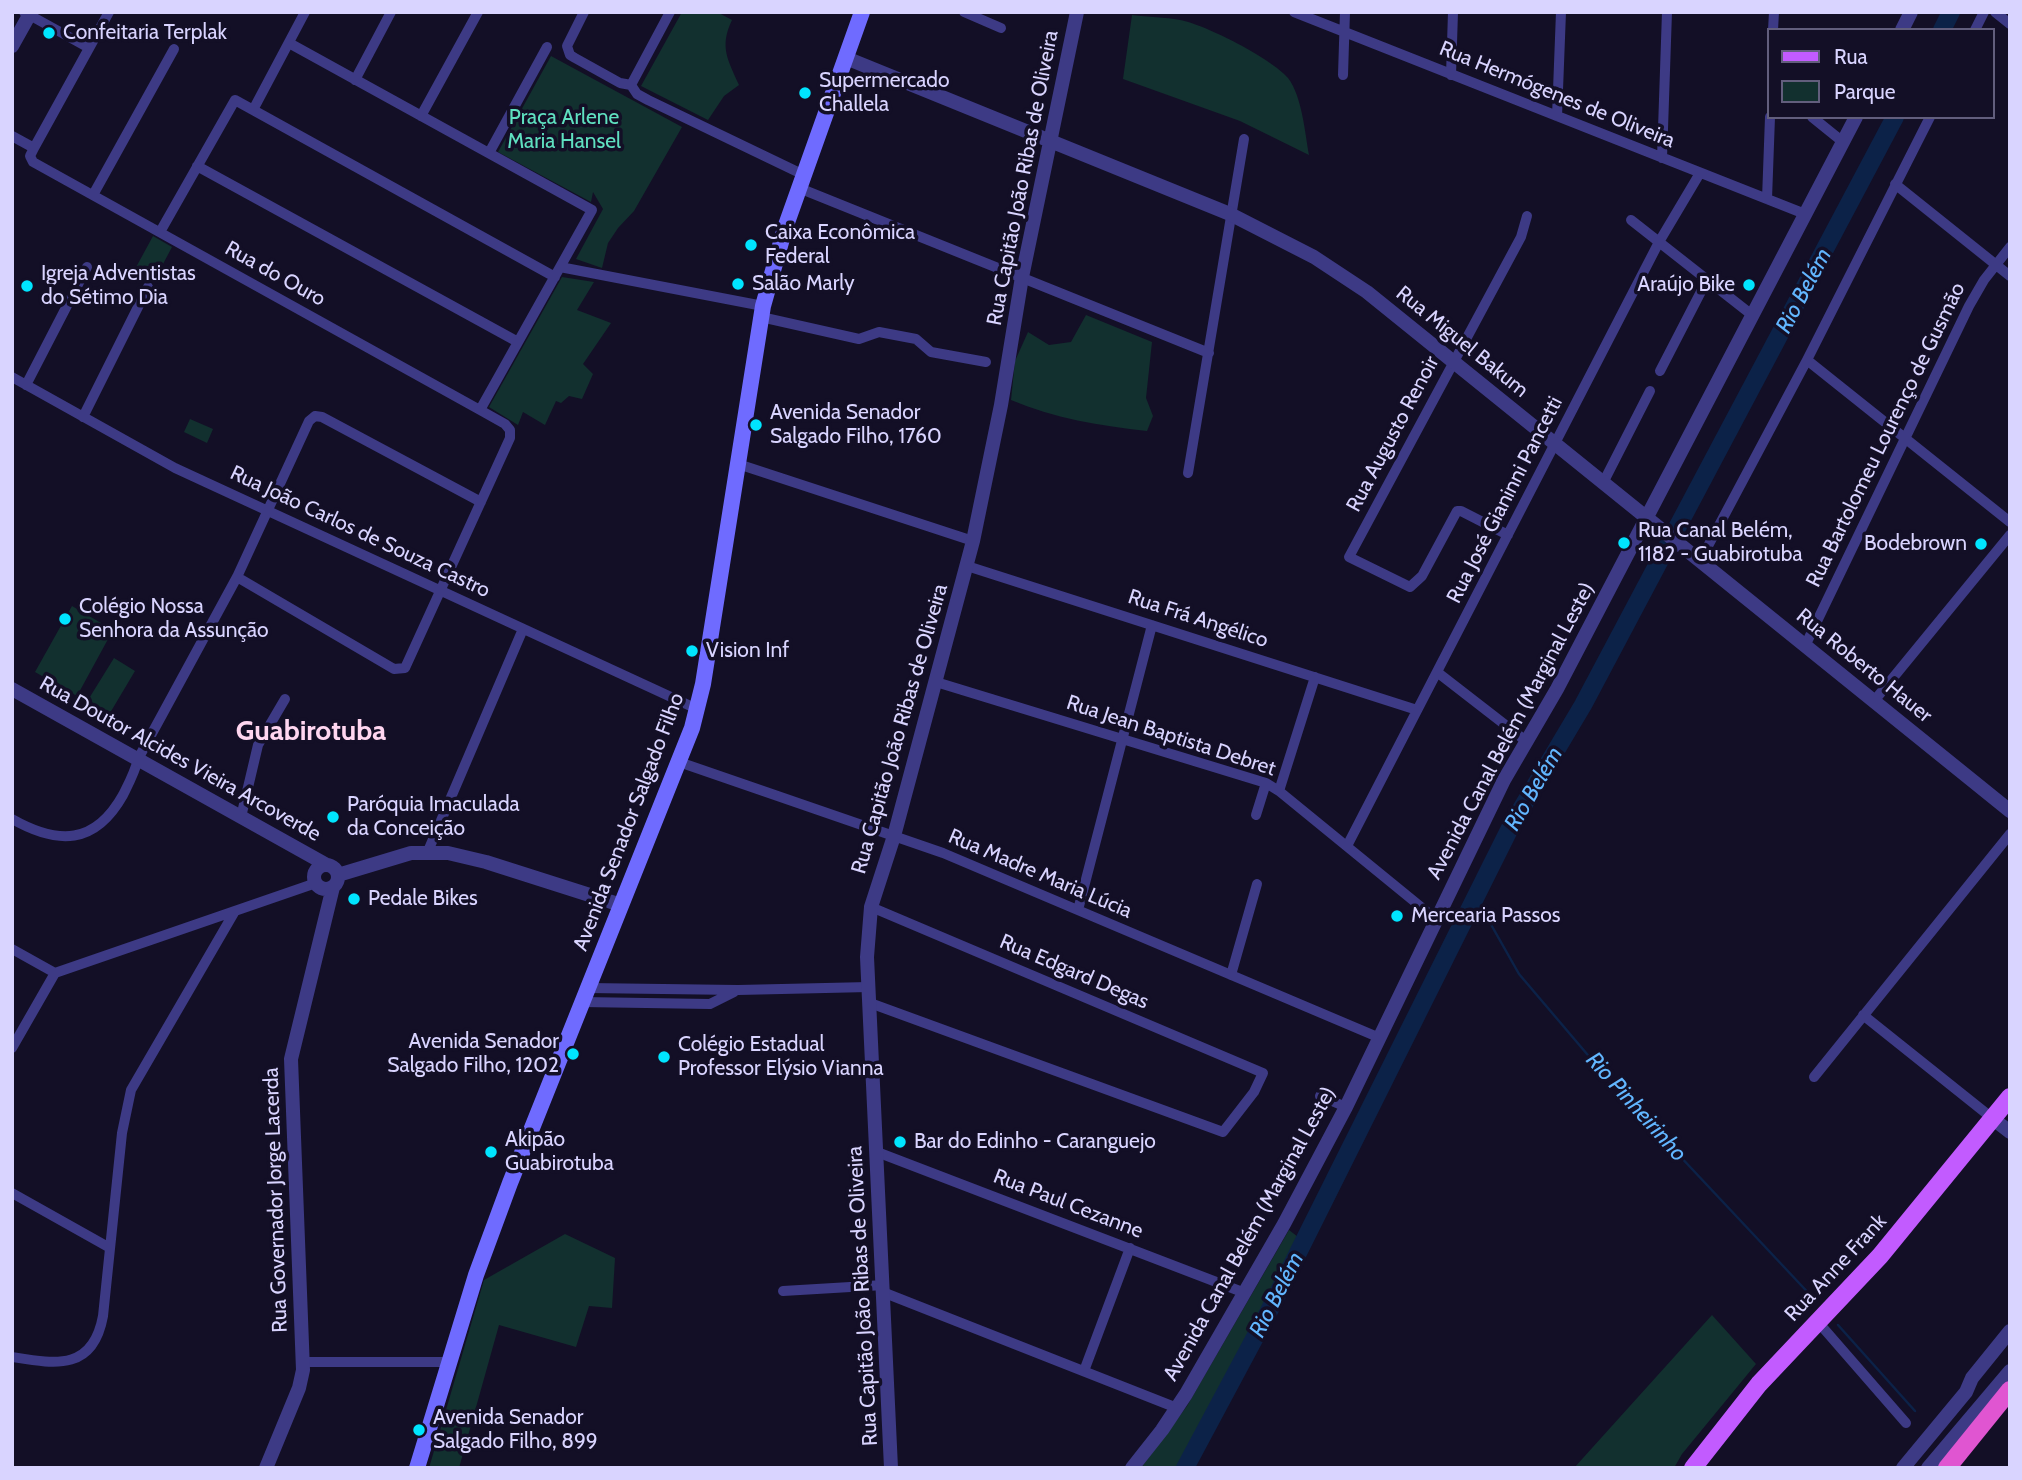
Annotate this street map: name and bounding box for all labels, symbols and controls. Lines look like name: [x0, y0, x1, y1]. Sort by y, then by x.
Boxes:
place label: Confeitaria Terplak: [63, 20, 227, 46]
marker: Confeitaria Terplak: [41, 25, 57, 41]
street label: Rua Capitão João Ribas de Oliveira: [982, 28, 1064, 328]
legend: [1766, 28, 1994, 119]
street label: Rua Hermógenes de Oliveira: [1436, 36, 1678, 154]
text: Rua: [1834, 44, 1868, 69]
place label: Supermercado Challela: [819, 68, 950, 118]
text: Parque: [1834, 79, 1896, 104]
marker: Supermercado Challela: [797, 85, 813, 101]
park label: Praça Arlene Maria Hansel: [507, 105, 621, 155]
place label: Caixa Econômica Federal: [765, 220, 915, 270]
street label: Rua do Ouro: [220, 236, 330, 312]
marker: Caixa Econômica Federal: [743, 237, 759, 253]
water label: Rio Belém: [1770, 244, 1838, 338]
place label: Igreja Adventistas do Sétimo Dia: [41, 261, 196, 311]
place label: Salão Marly: [752, 271, 855, 297]
place label: Araújo Bike: [1637, 272, 1735, 298]
marker: Salão Marly: [730, 276, 746, 292]
marker: Araújo Bike: [1741, 277, 1757, 293]
marker: Igreja Adventistas do Sétimo Dia: [19, 278, 35, 294]
street label: Rua Bartolomeu Lourenço de Gusmão: [1801, 279, 1971, 591]
street label: Rua Miguel Bakum: [1391, 281, 1533, 403]
street label: Rua Augusto Renoir: [1341, 352, 1445, 516]
street label: Rua José Gianinni Pancetti: [1442, 392, 1568, 608]
place label: Avenida Senador Salgado Filho, 1760: [770, 400, 942, 450]
marker: Avenida Senador Salgado Filho, 1760: [748, 417, 764, 433]
street label: Rua João Carlos de Souza Castro: [226, 461, 494, 603]
place label: Rua Canal Belém, 1182 - Guabirotuba: [1638, 518, 1803, 568]
place label: Bodebrown: [1864, 531, 1967, 557]
marker: Rua Canal Belém, 1182 - Guabirotuba: [1616, 535, 1632, 551]
marker: Bodebrown: [1973, 536, 1989, 552]
street label: Avenida Canal Belém (Marginal Leste): [1422, 578, 1600, 884]
street label: Rua Capitão João Ribas de Oliveira: [846, 581, 954, 877]
street label: Rua Frá Angélico: [1125, 584, 1271, 654]
place label: Colégio Nossa Senhora da Assunção: [79, 594, 269, 644]
street label: Rua Roberto Hauer: [1791, 604, 1937, 728]
marker: Colégio Nossa Senhora da Assunção: [57, 611, 73, 627]
place label: Vision Inf: [706, 638, 789, 664]
marker: Vision Inf: [684, 643, 700, 659]
street label: Rua Doutor Alcides Vieira Arcoverde: [35, 671, 325, 847]
street label: Avenida Senador Salgado Filho: [568, 690, 690, 954]
street label: Rua Jean Baptista Debret: [1063, 690, 1279, 782]
district label: Guabirotuba: [236, 715, 386, 749]
water label: Rio Belém: [1499, 742, 1569, 836]
place label: Paróquia Imaculada da Conceição: [347, 792, 520, 842]
marker: Paróquia Imaculada da Conceição: [325, 809, 341, 825]
street label: Rua Madre Maria Lúcia: [944, 824, 1136, 924]
place label: Pedale Bikes: [368, 886, 478, 912]
marker: Pedale Bikes: [346, 891, 362, 907]
place label: Mercearia Passos: [1411, 903, 1560, 929]
marker: Mercearia Passos: [1389, 908, 1405, 924]
street label: Rua Edgard Degas: [996, 929, 1152, 1015]
place label: Avenida Senador Salgado Filho, 1202: [387, 1029, 559, 1079]
place label: Colégio Estadual Professor Elýsio Vianna: [678, 1032, 884, 1082]
marker: Avenida Senador Salgado Filho, 1202: [565, 1046, 581, 1062]
water label: Rio Pinheirinho: [1580, 1047, 1692, 1167]
marker: Colégio Estadual Professor Elýsio Vianna: [656, 1049, 672, 1065]
street label: Rua Governador Jorge Lacerda: [259, 1067, 293, 1333]
street label: Avenida Canal Belém (Marginal Leste): [1158, 1083, 1342, 1385]
place label: Akipão Guabirotuba: [505, 1127, 614, 1177]
place label: Bar do Edinho - Caranguejo: [914, 1129, 1156, 1155]
marker: Bar do Edinho - Caranguejo: [892, 1134, 908, 1150]
marker: Akipão Guabirotuba: [483, 1144, 499, 1160]
street label: Rua Capitão João Ribas de Oliveira: [843, 1145, 883, 1447]
street label: Rua Paul Cezanne: [990, 1164, 1146, 1244]
street label: Rua Anne Frank: [1780, 1209, 1892, 1327]
water label: Rio Belém: [1244, 1248, 1310, 1342]
place label: Avenida Senador Salgado Filho, 899: [433, 1405, 598, 1455]
marker: Avenida Senador Salgado Filho, 899: [411, 1422, 427, 1438]

